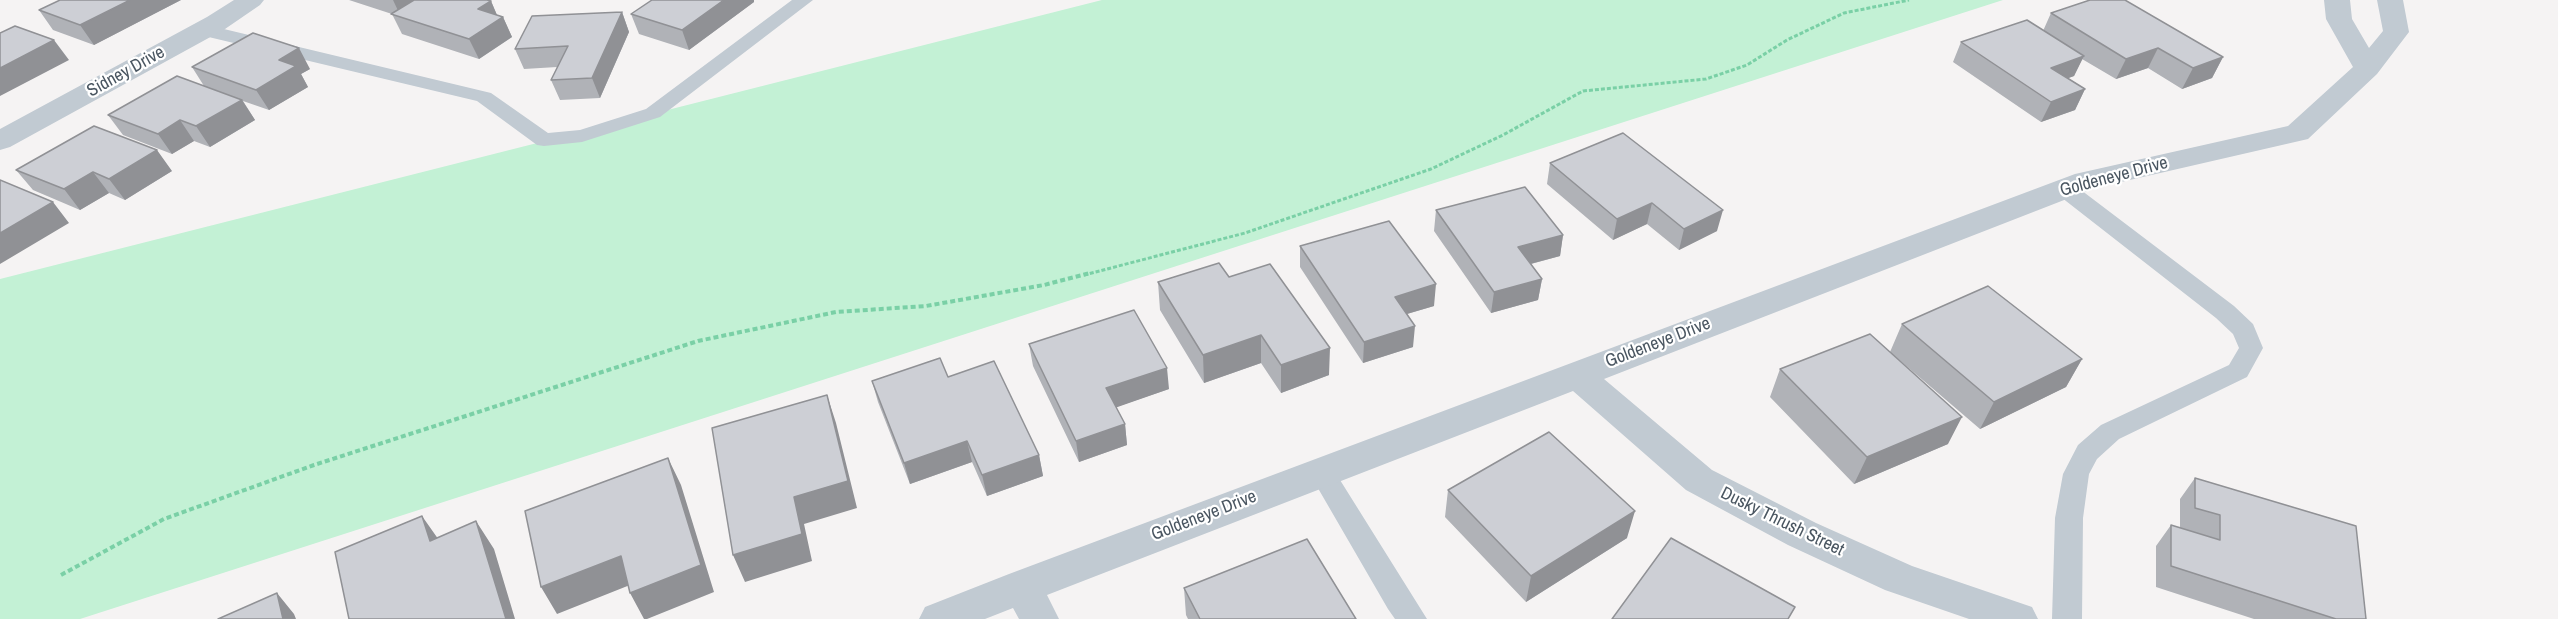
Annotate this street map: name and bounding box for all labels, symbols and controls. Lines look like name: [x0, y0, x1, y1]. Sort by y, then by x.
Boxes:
street label: Sidney Drive: [83, 42, 169, 102]
street label: Goldeneye Drive: [2058, 152, 2170, 202]
street label: Goldeneye Drive: [1602, 313, 1714, 373]
street label: Dusky Thrush Street: [1717, 483, 1847, 561]
street label: Goldeneye Drive: [1148, 486, 1260, 546]

